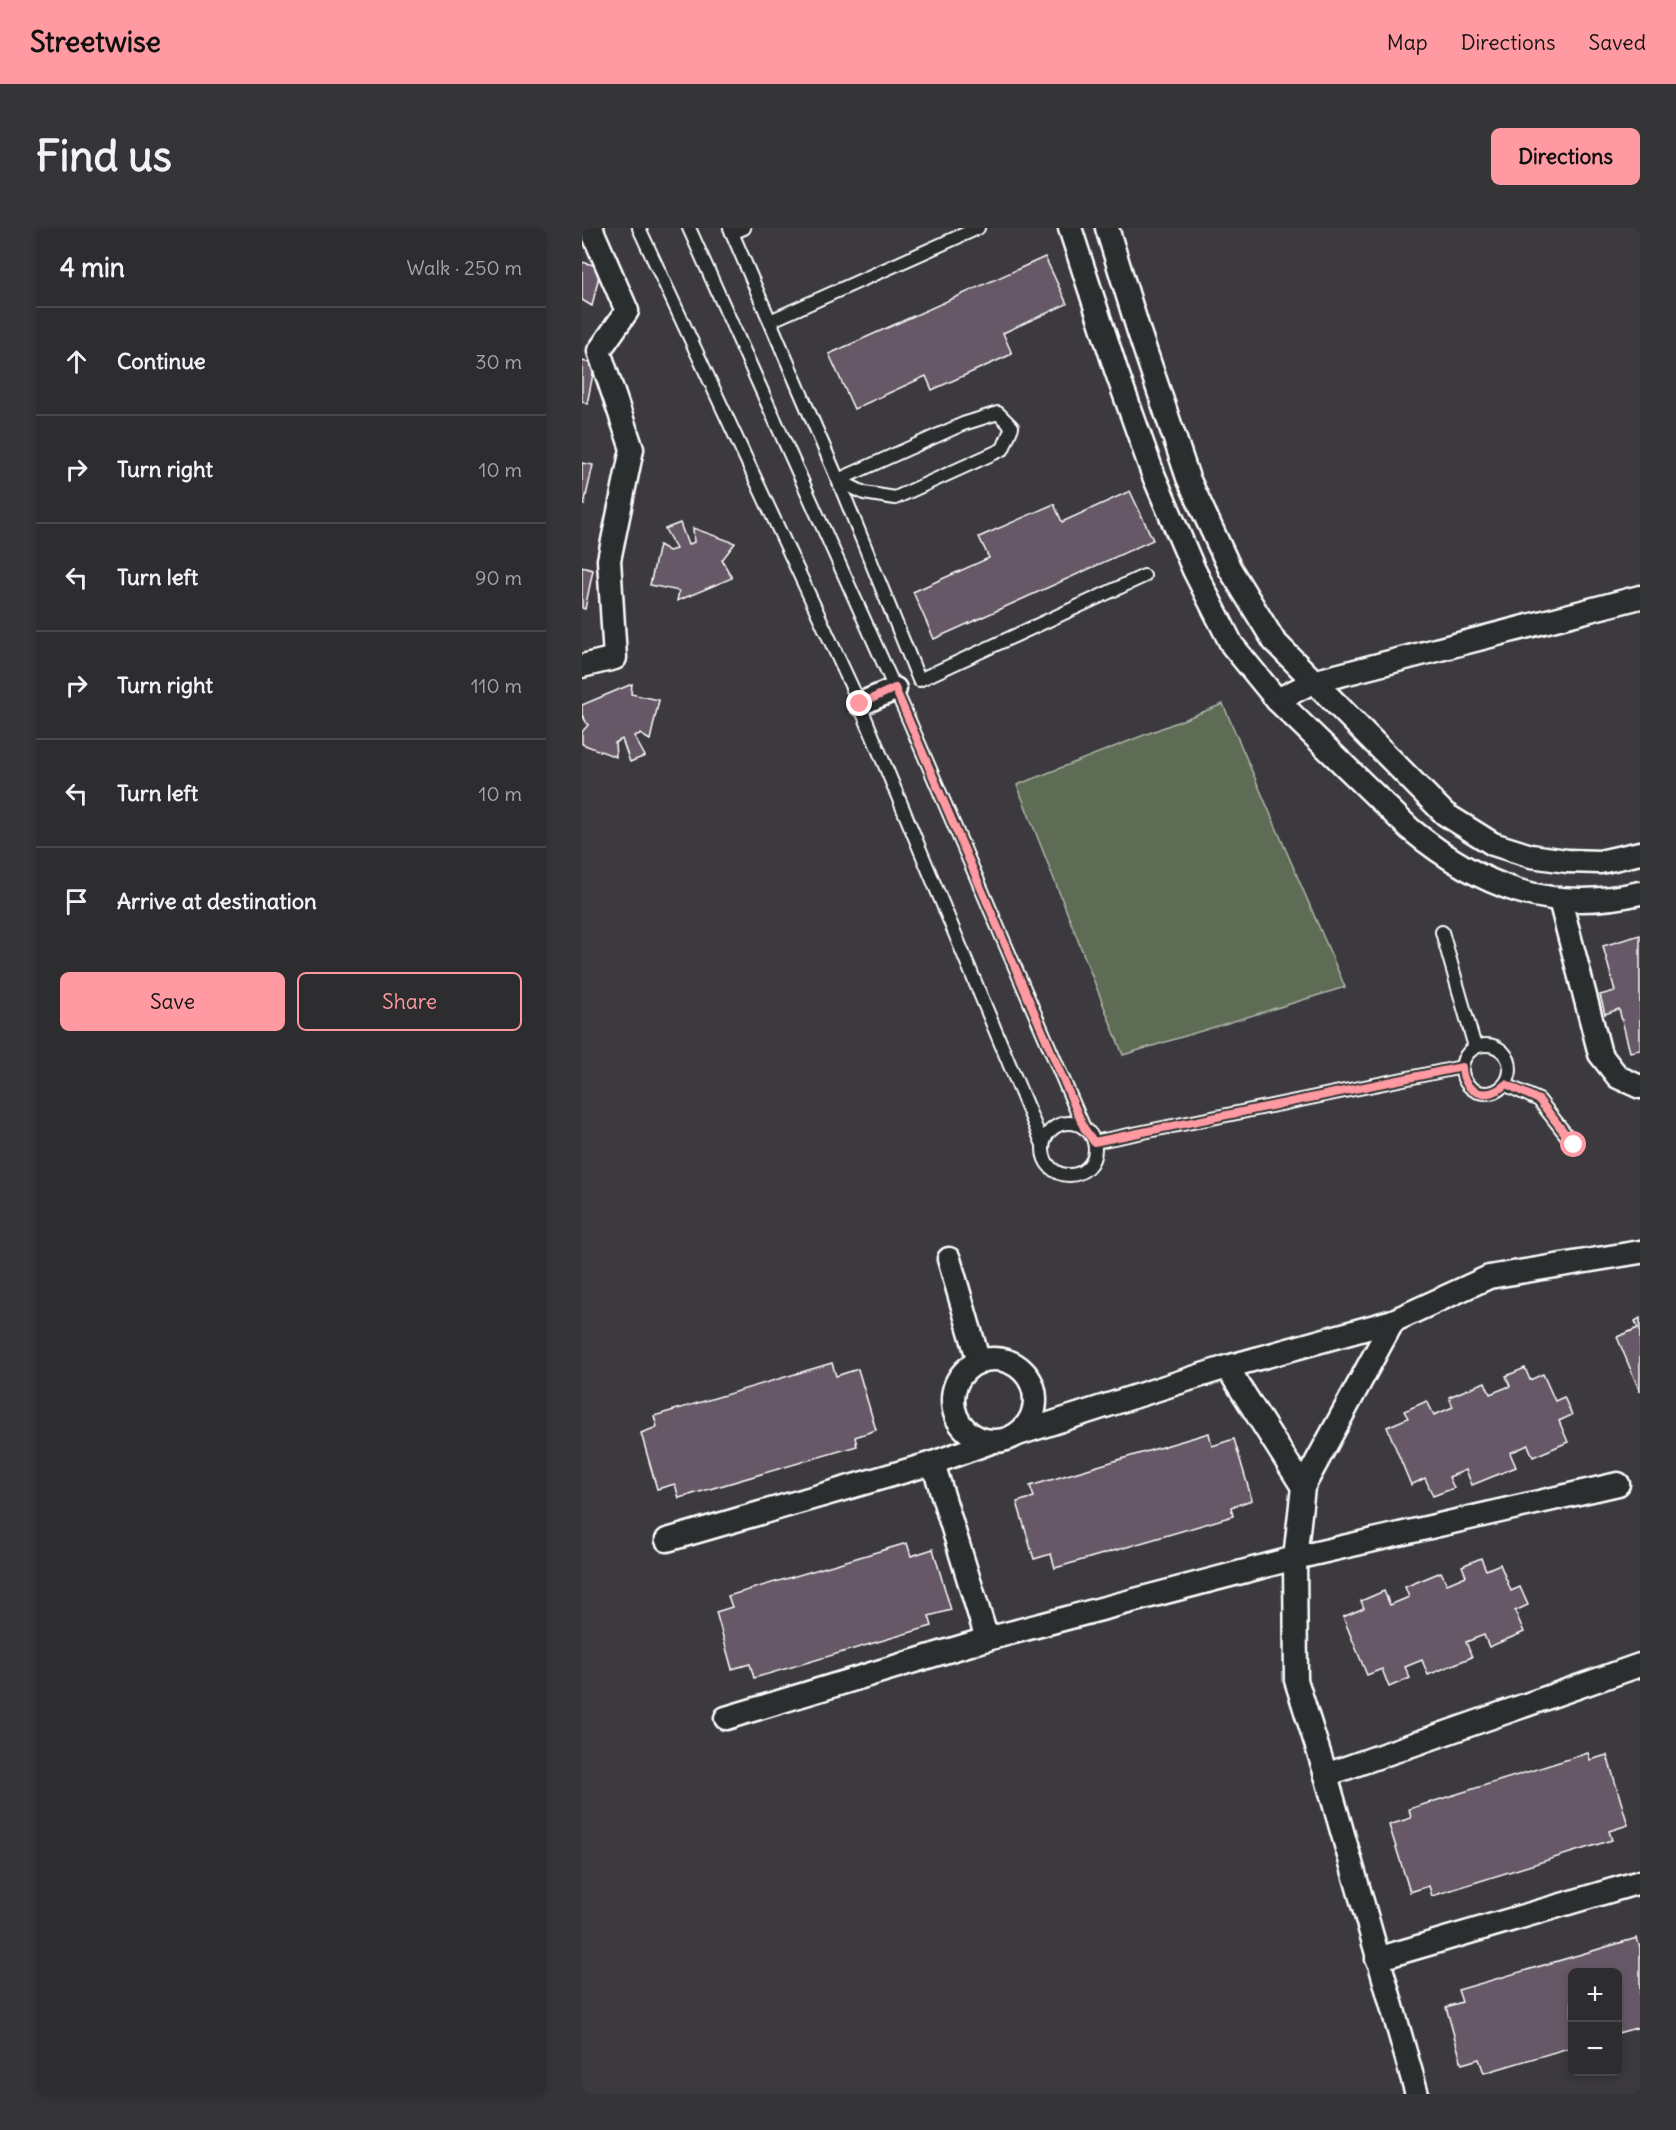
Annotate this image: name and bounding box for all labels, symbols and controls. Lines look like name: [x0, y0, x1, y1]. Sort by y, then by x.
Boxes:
text: Streetwise: [30, 24, 161, 60]
text: Map: [1387, 29, 1428, 56]
text: Directions: [1461, 29, 1555, 56]
text: Saved: [1588, 29, 1646, 56]
button: Directions: [1491, 128, 1640, 185]
text: Find us: [36, 130, 172, 182]
text: 4 min: [60, 251, 125, 284]
text: Walk · 250 m: [407, 255, 522, 280]
icon: ahead: [60, 345, 93, 378]
text: Continue: [117, 347, 206, 375]
text: 30 m: [475, 349, 522, 374]
icon: right: [60, 453, 93, 486]
text: Turn right: [117, 455, 213, 483]
text: 10 m: [479, 457, 522, 482]
icon: left: [60, 561, 93, 594]
text: Turn left: [117, 563, 198, 591]
text: 90 m: [475, 565, 522, 590]
icon: right: [60, 669, 93, 702]
text: Turn right: [117, 671, 213, 699]
text: 110 m: [471, 673, 522, 698]
route end: [846, 690, 872, 716]
icon: left: [60, 777, 93, 810]
text: Turn left: [117, 779, 198, 807]
text: 10 m: [479, 781, 522, 806]
icon: arrive: [60, 885, 93, 918]
text: Arrive at destination: [117, 887, 317, 915]
button: Save: [60, 972, 285, 1031]
button: Share: [297, 972, 522, 1031]
route start: [1560, 1131, 1586, 1157]
map controls: [1568, 1968, 1622, 2076]
button: +: [1568, 1968, 1622, 2022]
button: −: [1568, 2022, 1622, 2076]

